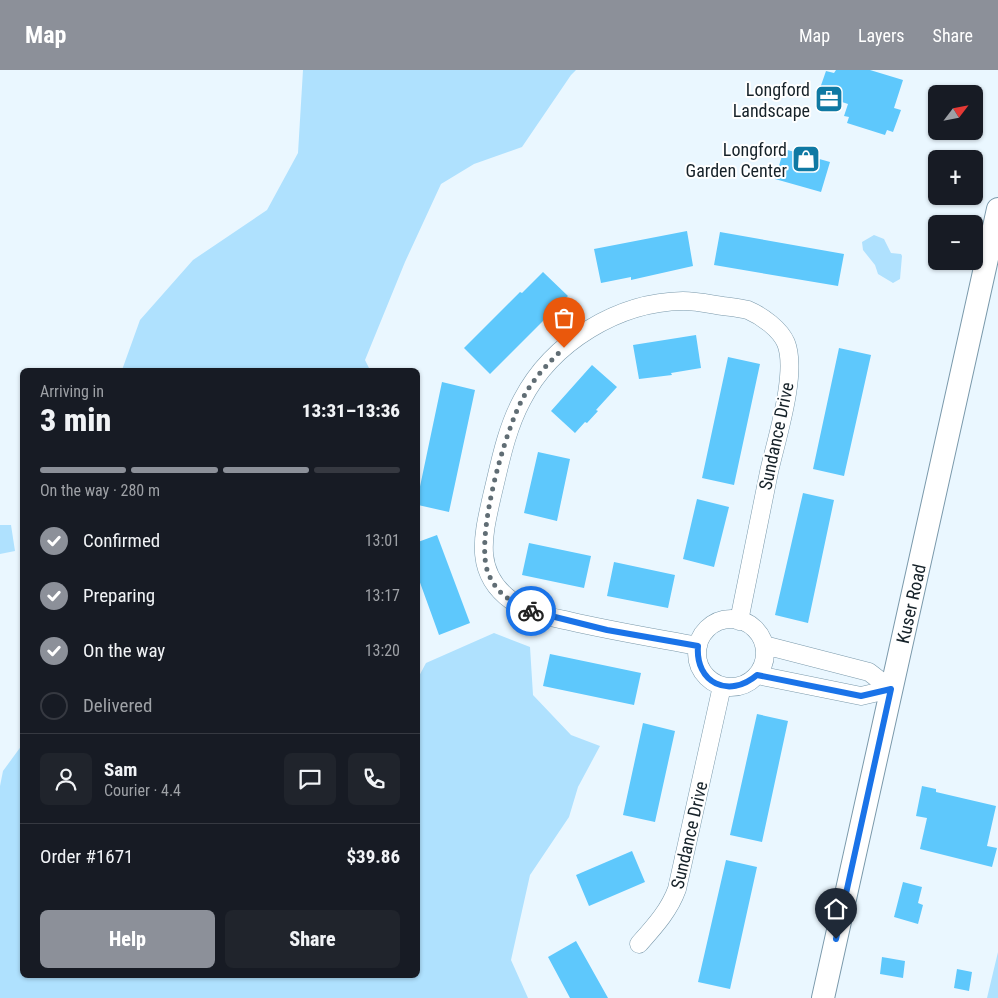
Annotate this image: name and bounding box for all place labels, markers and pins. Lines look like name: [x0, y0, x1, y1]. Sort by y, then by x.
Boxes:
place label: Longford Landscape: [733, 79, 810, 121]
office icon: Longford Landscape: [814, 84, 844, 114]
place label: Longford Garden Center: [686, 139, 788, 181]
shop icon: Longford Garden Center: [791, 144, 821, 174]
pin: [543, 297, 585, 348]
pin: [815, 888, 857, 939]

